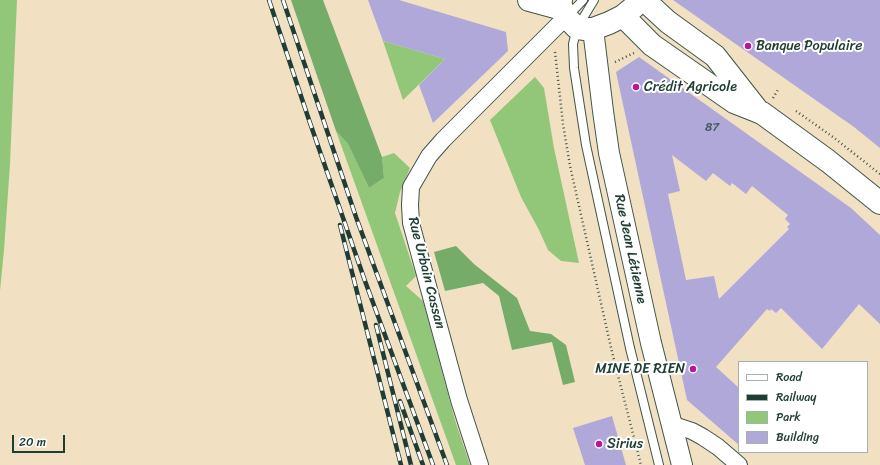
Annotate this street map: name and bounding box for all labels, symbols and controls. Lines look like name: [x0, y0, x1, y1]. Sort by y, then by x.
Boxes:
place label: Banque Populaire: [756, 38, 862, 54]
marker: Banque Populaire: [743, 41, 753, 51]
place label: Crédit Agricole: [644, 79, 737, 95]
marker: Crédit Agricole: [631, 82, 641, 92]
house number: 87: [705, 121, 719, 135]
street label: Rue Jean Létienne: [610, 193, 650, 305]
street label: Rue Urbain Cassan: [404, 215, 448, 331]
place label: MINE DE RIEN: [595, 361, 685, 377]
legend: [738, 361, 868, 453]
marker: MINE DE RIEN: [688, 364, 698, 374]
text: Road: [776, 366, 802, 388]
text: Railway: [776, 386, 817, 408]
text: Park: [776, 406, 801, 428]
text: Building: [776, 426, 819, 448]
scale bar: [14, 427, 67, 453]
text: 20 m: [19, 431, 46, 453]
place label: Sirius: [607, 436, 643, 452]
marker: Sirius: [594, 439, 604, 449]

